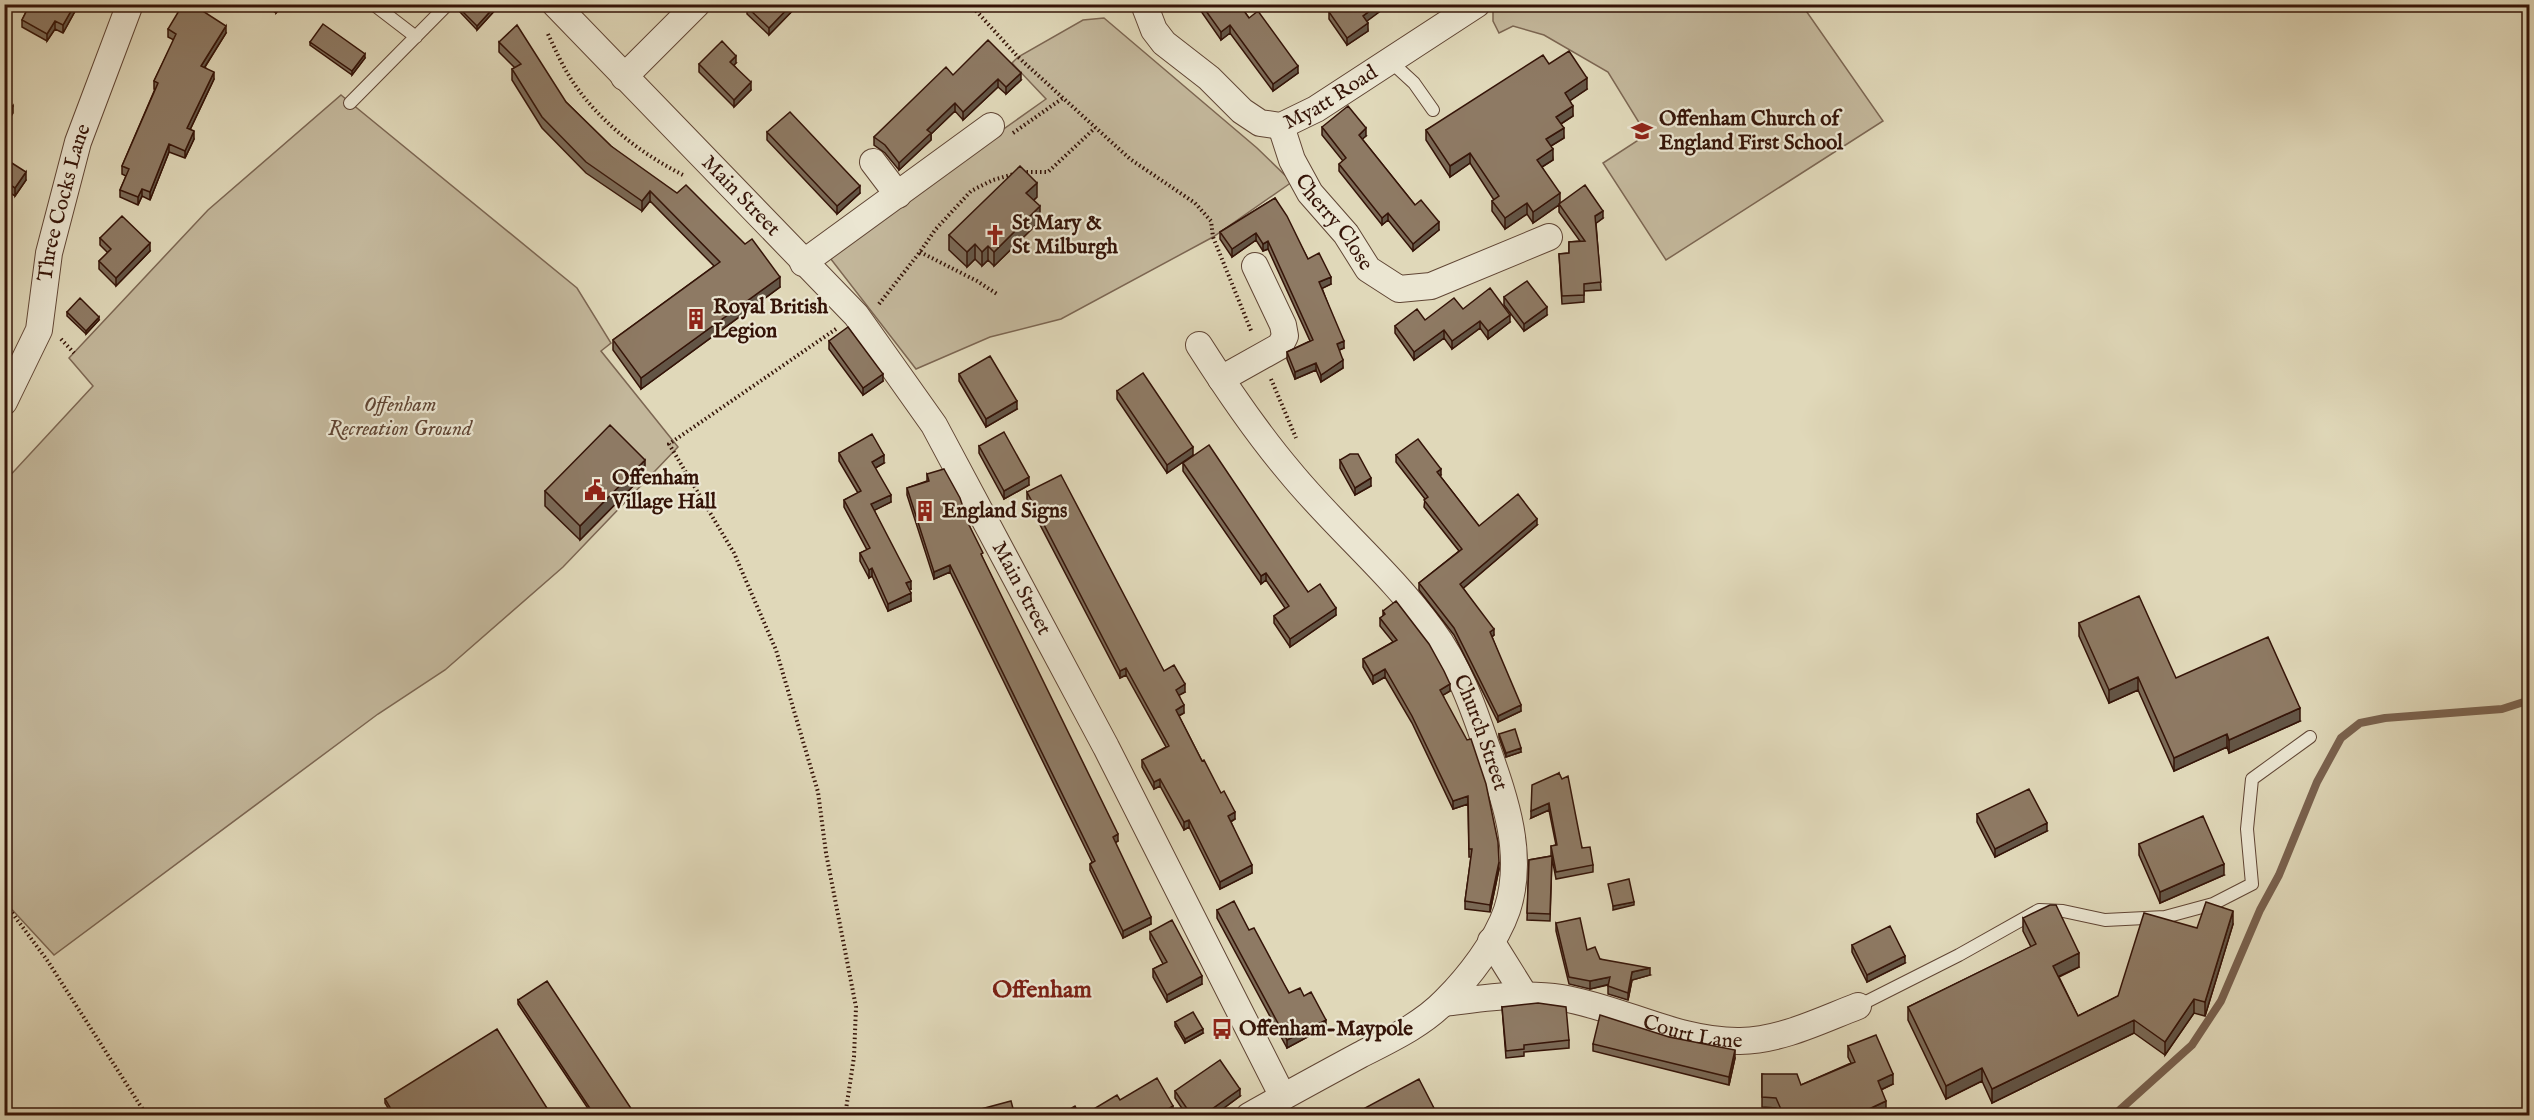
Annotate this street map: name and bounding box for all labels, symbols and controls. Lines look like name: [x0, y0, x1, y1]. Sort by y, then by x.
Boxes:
street label: Myatt Road: [1279, 59, 1383, 136]
place label: Offenham Church of England First School: [1659, 106, 1844, 157]
school or university icon: Offenham Church of England First School: [1630, 119, 1654, 143]
street label: Three Cocks Lane: [32, 120, 97, 283]
street label: Main Street: [695, 150, 786, 242]
street label: Cherry Close: [1289, 169, 1379, 276]
place label: St Mary & St Milburgh: [1012, 210, 1119, 261]
church icon: St Mary & St Milburgh: [983, 223, 1007, 247]
place label: Royal British Legion: [713, 294, 829, 345]
building icon: Royal British Legion: [684, 307, 708, 331]
park label: Offenham Recreation Ground: [328, 392, 474, 443]
place label: Offenham Village Hall: [611, 465, 717, 516]
public building icon: Offenham Village Hall: [583, 478, 607, 502]
place label: England Signs: [942, 498, 1067, 525]
building icon: England Signs: [913, 499, 937, 523]
street label: Main Street: [985, 537, 1057, 640]
street label: Church Street: [1447, 670, 1514, 794]
district label: Offenham: [992, 975, 1092, 1006]
street label: Court Lane: [1639, 1009, 1743, 1055]
place label: Offenham-Maypole: [1239, 1016, 1413, 1043]
bus stop icon: Offenham-Maypole: [1210, 1017, 1234, 1041]

